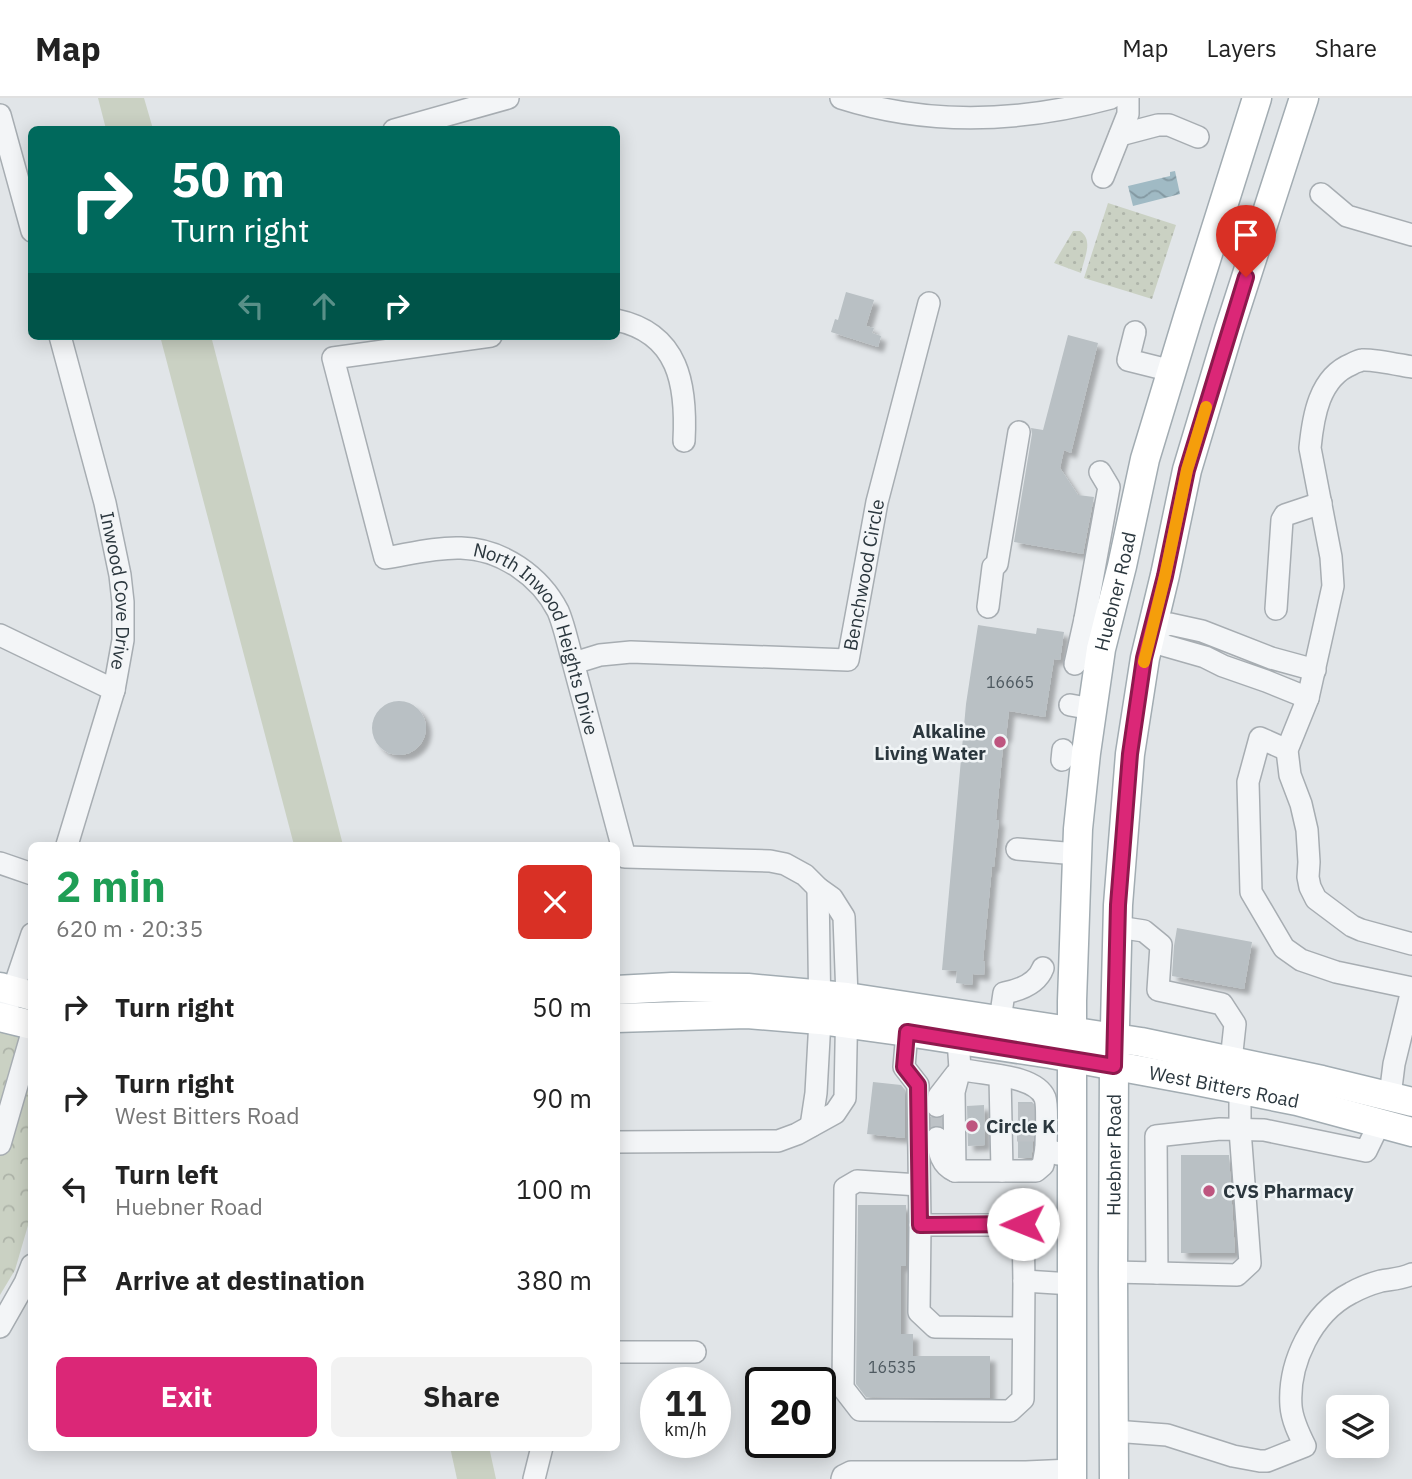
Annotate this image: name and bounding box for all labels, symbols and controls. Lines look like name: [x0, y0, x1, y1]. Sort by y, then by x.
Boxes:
text: Map: [35, 27, 101, 70]
text: Map: [1122, 32, 1169, 64]
text: Layers: [1207, 32, 1277, 64]
text: Share: [1315, 32, 1377, 64]
text: 50 m: [171, 147, 285, 210]
icon: right: [56, 154, 147, 245]
pin: [1216, 205, 1276, 277]
text: Turn right: [171, 209, 309, 251]
icon: arrive: [1227, 216, 1265, 254]
icon: left: [232, 287, 270, 325]
icon: ahead: [305, 287, 343, 325]
icon: right: [378, 287, 416, 325]
street label: Benchwood Circle: [838, 497, 889, 653]
street label: Inwood Cove Drive: [95, 509, 135, 672]
street label: Huebner Road: [1089, 529, 1141, 654]
street label: North Inwood Heights Drive: [471, 537, 604, 738]
house number: 16665: [986, 672, 1034, 692]
place label: Alkaline Living Water: [874, 719, 986, 765]
marker: Alkaline Living Water: [992, 734, 1008, 750]
text: 2 min: [56, 859, 166, 914]
button: close: [518, 865, 592, 939]
text: 620 m · 20:35: [56, 913, 203, 943]
icon: right: [56, 988, 94, 1026]
text: Turn right: [115, 990, 234, 1024]
text: 50 m: [532, 990, 592, 1024]
street label: West Bitters Road: [1147, 1060, 1301, 1113]
text: Turn right: [115, 1066, 234, 1100]
icon: right: [56, 1079, 94, 1117]
text: 90 m: [532, 1081, 592, 1115]
street label: Huebner Road: [1101, 1094, 1126, 1216]
text: West Bitters Road: [115, 1100, 300, 1130]
place label: Circle K: [986, 1114, 1055, 1138]
marker: Circle K: [964, 1118, 980, 1134]
text: Turn left: [115, 1157, 218, 1191]
icon: left: [56, 1170, 94, 1208]
text: 100 m: [516, 1172, 592, 1206]
place label: CVS Pharmacy: [1223, 1179, 1354, 1203]
marker: CVS Pharmacy: [1201, 1183, 1217, 1199]
position arrow: [986, 1187, 1060, 1261]
text: Huebner Road: [115, 1191, 263, 1221]
icon: arrive: [56, 1261, 94, 1299]
text: Arrive at destination: [115, 1263, 365, 1297]
text: 380 m: [516, 1263, 592, 1297]
button: Exit: [56, 1357, 317, 1437]
button: Share: [331, 1357, 592, 1437]
house number: 16535: [868, 1357, 916, 1377]
speed limit sign: 20: [745, 1367, 836, 1458]
text: 11: [664, 1380, 707, 1426]
map controls: [1326, 1395, 1389, 1458]
button: layers: [1326, 1395, 1389, 1458]
text: km/h: [664, 1418, 707, 1441]

